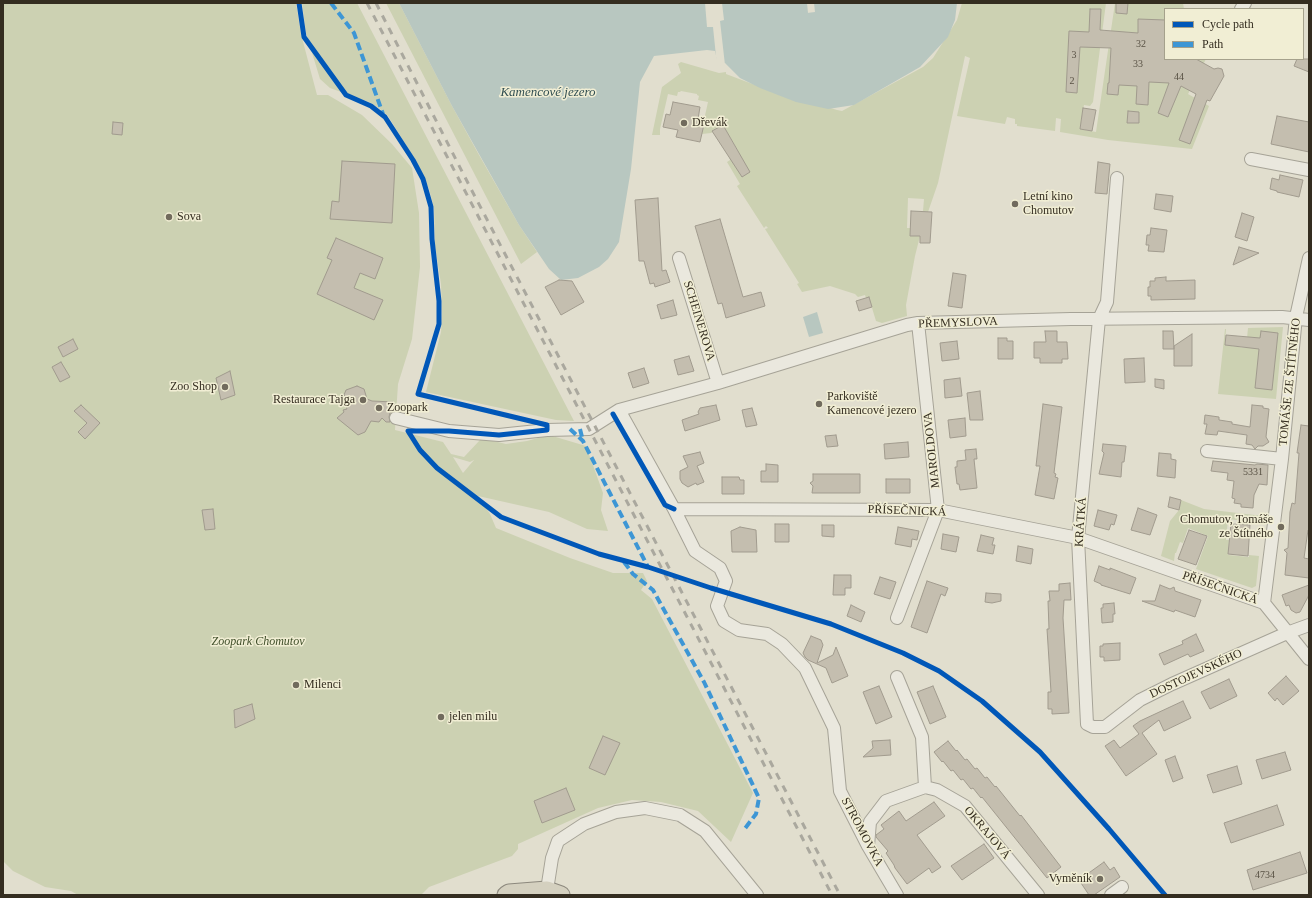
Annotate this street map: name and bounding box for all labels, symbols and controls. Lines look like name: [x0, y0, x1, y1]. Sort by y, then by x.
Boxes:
legend: [1164, 8, 1304, 60]
text: Cycle path: [1202, 17, 1254, 31]
text: Path: [1202, 37, 1223, 51]
house number: 32: [1136, 38, 1146, 50]
house number: 3: [1072, 49, 1076, 61]
house number: 33: [1133, 58, 1143, 70]
house number: 44: [1174, 71, 1184, 83]
house number: 2: [1070, 75, 1074, 87]
water label: Kamencové jezero: [500, 85, 596, 101]
place label: Dřevák: [692, 116, 727, 130]
marker: Dřevák: [679, 118, 689, 128]
place label: Letní kino Chomutov: [1023, 190, 1074, 218]
marker: Letní kino Chomutov: [1010, 199, 1020, 209]
place label: Sova: [177, 210, 201, 224]
marker: Sova: [164, 212, 174, 222]
street label: SCHEINEROVA: [680, 279, 718, 363]
street label: PŘEMYSLOVA: [918, 314, 998, 332]
street label: TOMÁŠE ZE ŠTÍTNÉHO: [1276, 317, 1304, 447]
place label: Zoo Shop: [170, 380, 217, 394]
marker: Zoo Shop: [220, 382, 230, 392]
place label: Parkoviště Kamencové jezero: [827, 390, 917, 418]
place label: Restaurace Tajga: [273, 393, 355, 407]
marker: Restaurace Tajga: [358, 395, 368, 405]
marker: Parkoviště Kamencové jezero: [814, 399, 824, 409]
place label: Zoopark: [387, 401, 428, 415]
marker: Zoopark: [374, 403, 384, 413]
street label: MAROLDOVA: [921, 411, 943, 489]
house number: 5331: [1243, 466, 1263, 478]
street label: KRÁTKÁ: [1072, 497, 1090, 547]
street label: PŘÍSEČNICKÁ: [867, 502, 947, 520]
place label: Chomutov, Tomáše ze Štítného: [1180, 513, 1273, 541]
marker: Chomutov, Tomáše ze Štítného: [1276, 522, 1286, 532]
street label: PŘÍSEČNICKÁ: [1180, 568, 1260, 608]
park label: Zoopark Chomutov: [212, 635, 304, 649]
street label: DOSTOJEVSKÉHO: [1147, 646, 1245, 702]
place label: Milenci: [304, 678, 341, 692]
marker: Milenci: [291, 680, 301, 690]
place label: jelen milu: [449, 710, 497, 724]
marker: jelen milu: [436, 712, 446, 722]
street label: STROMOVKA: [838, 795, 886, 869]
street label: OKRAJOVÁ: [961, 804, 1013, 862]
house number: 4734: [1255, 869, 1275, 881]
place label: Vyměník: [1049, 872, 1092, 886]
marker: Vyměník: [1095, 874, 1105, 884]

